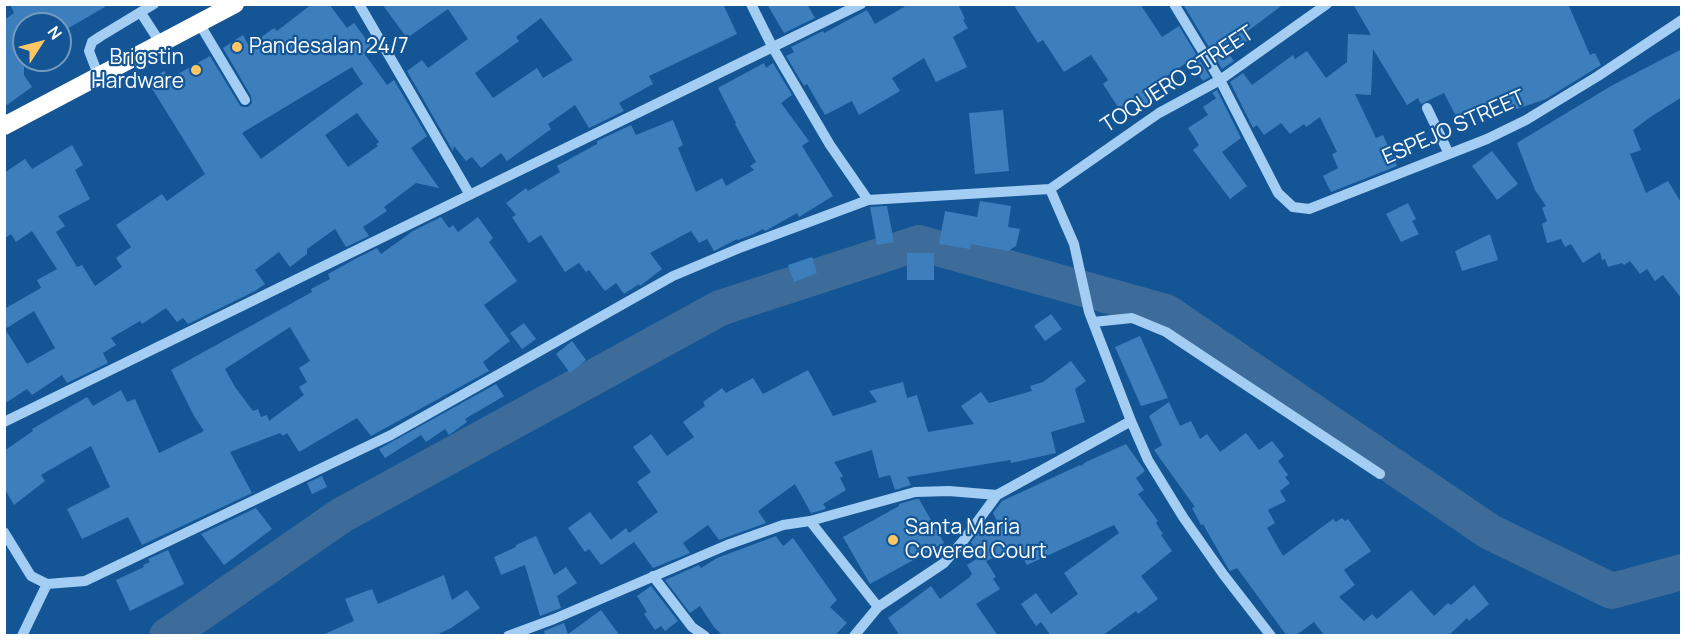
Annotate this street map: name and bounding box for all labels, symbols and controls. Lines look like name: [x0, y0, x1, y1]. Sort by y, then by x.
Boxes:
north arrow: [12, 12, 72, 72]
text: N: [43, 21, 67, 44]
street label: TOQUERO STREET: [1097, 21, 1259, 139]
place label: Pandesalan 24/7: [249, 34, 409, 60]
marker: Pandesalan 24/7: [230, 40, 244, 54]
place label: Brigstin Hardware: [91, 45, 184, 95]
marker: Brigstin Hardware: [189, 63, 203, 77]
street label: ESPEJO STREET: [1379, 85, 1529, 171]
place label: Santa Maria Covered Court: [905, 515, 1047, 565]
marker: Santa Maria Covered Court: [886, 533, 900, 547]

